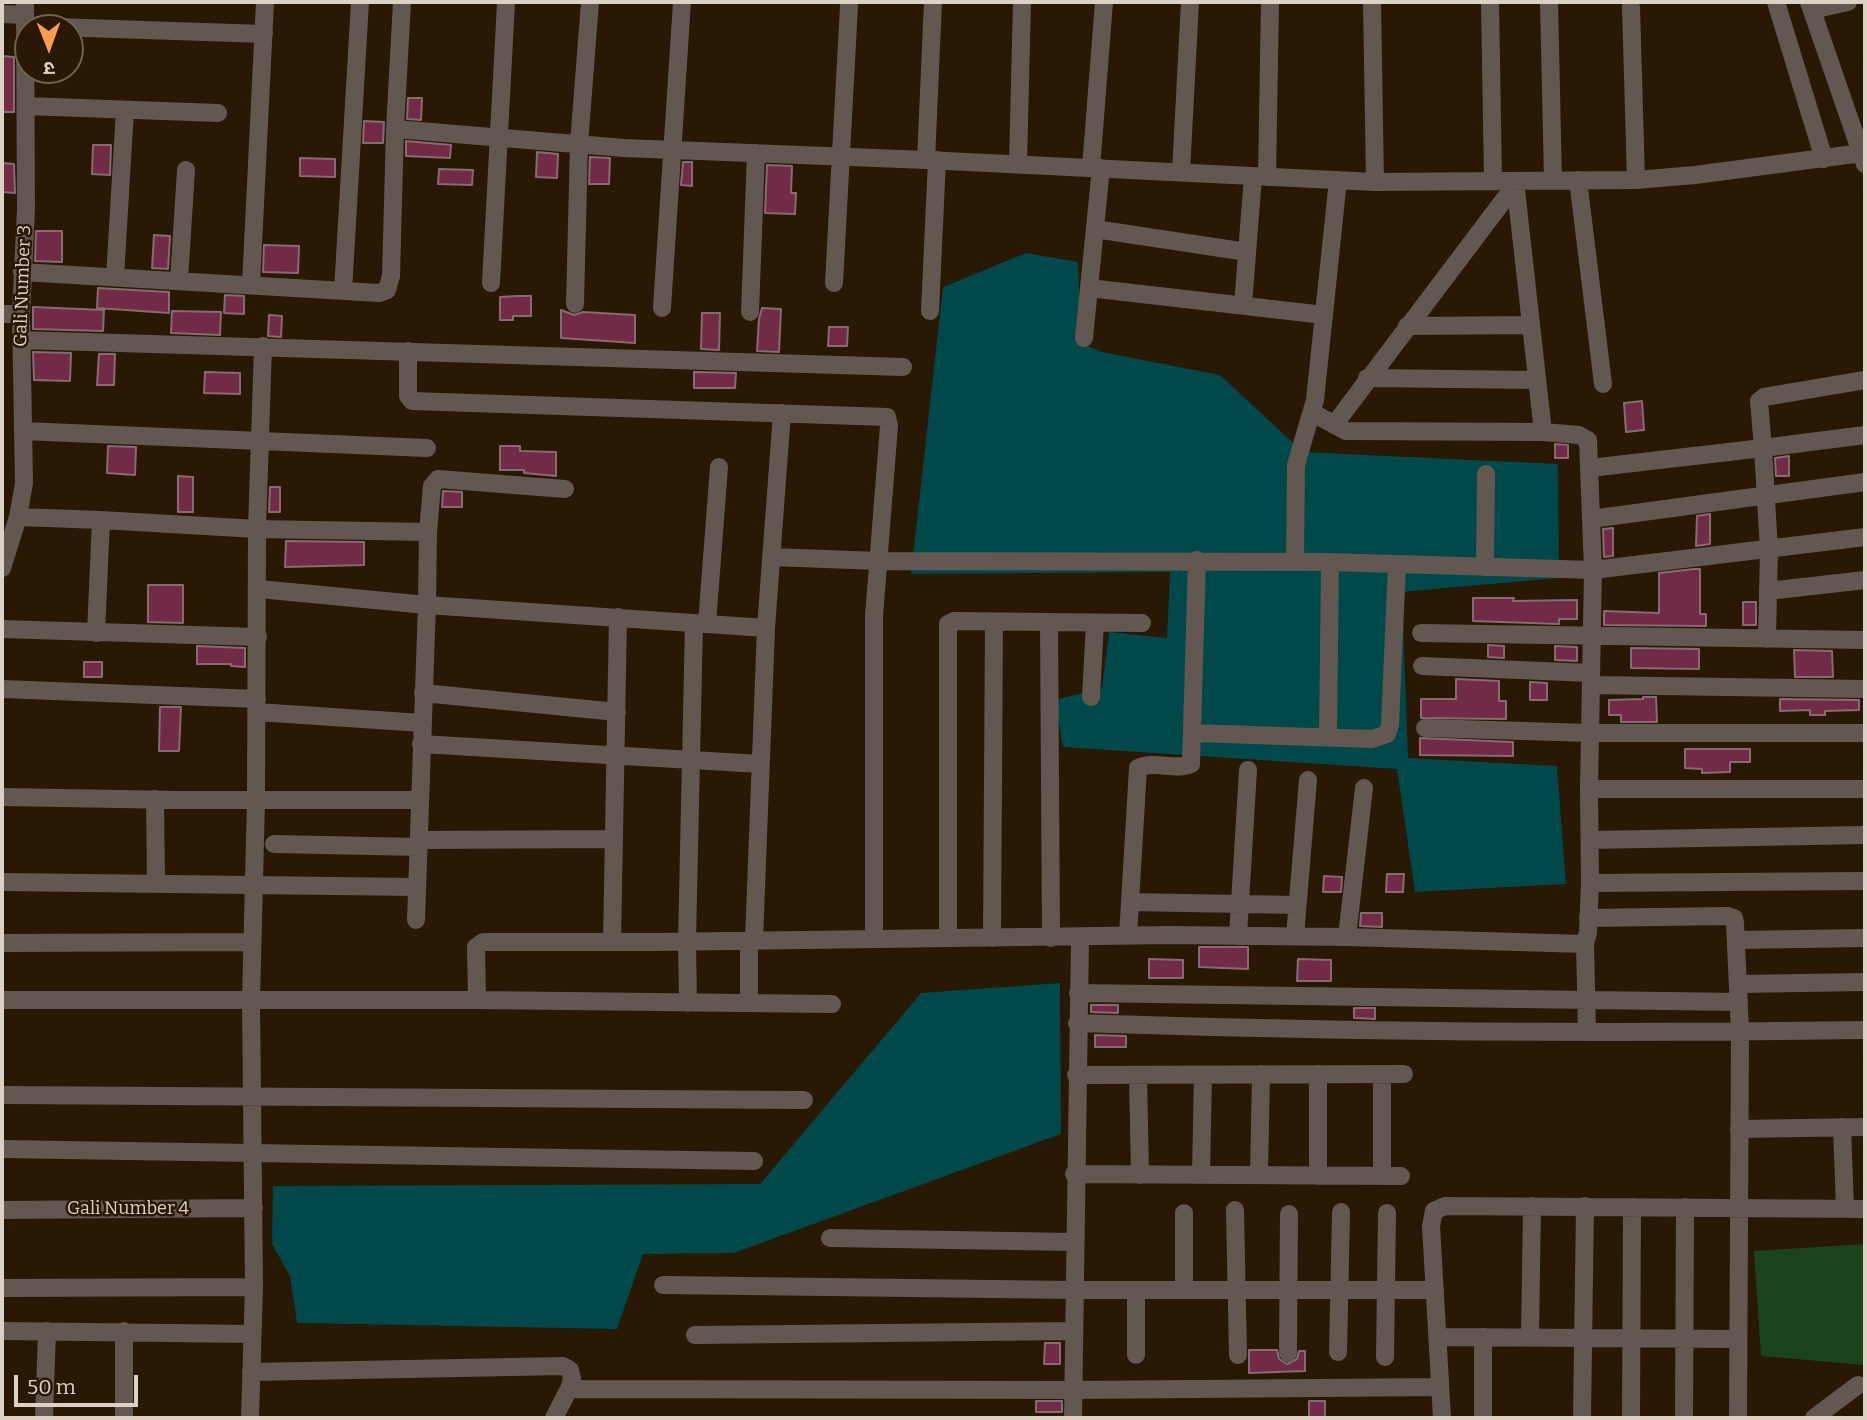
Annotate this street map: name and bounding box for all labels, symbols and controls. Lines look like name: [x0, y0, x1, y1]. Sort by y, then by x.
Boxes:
north arrow: [14, 14, 84, 84]
text: उ: [44, 57, 55, 80]
street label: Gali Number 3: [10, 225, 36, 347]
street label: Gali Number 4: [67, 1198, 189, 1220]
scale bar: [18, 1360, 142, 1404]
text: 50 m: [27, 1374, 76, 1400]

